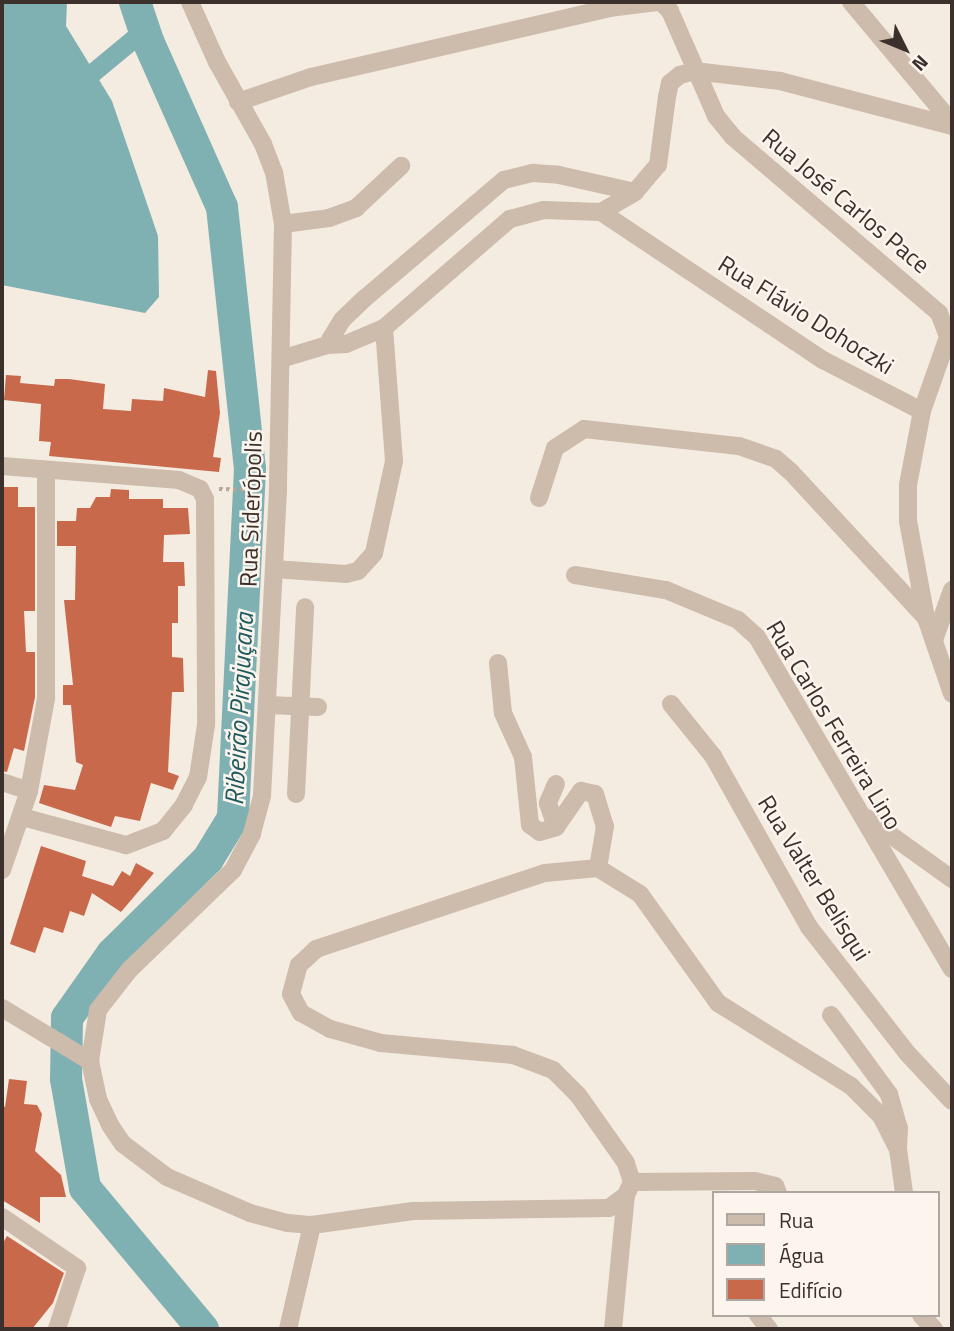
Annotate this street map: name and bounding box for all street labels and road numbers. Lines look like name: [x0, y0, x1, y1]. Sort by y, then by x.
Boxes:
street label: Rua José Carlos Pace: [757, 123, 935, 279]
street label: Rua Flávio Dohoczki: [713, 249, 899, 381]
street label: Rua Siderópolis: [234, 431, 268, 587]
street label: Rua Carlos Ferreira Lino: [760, 615, 908, 835]
street label: Rua Valter Belisqui: [752, 790, 876, 966]

